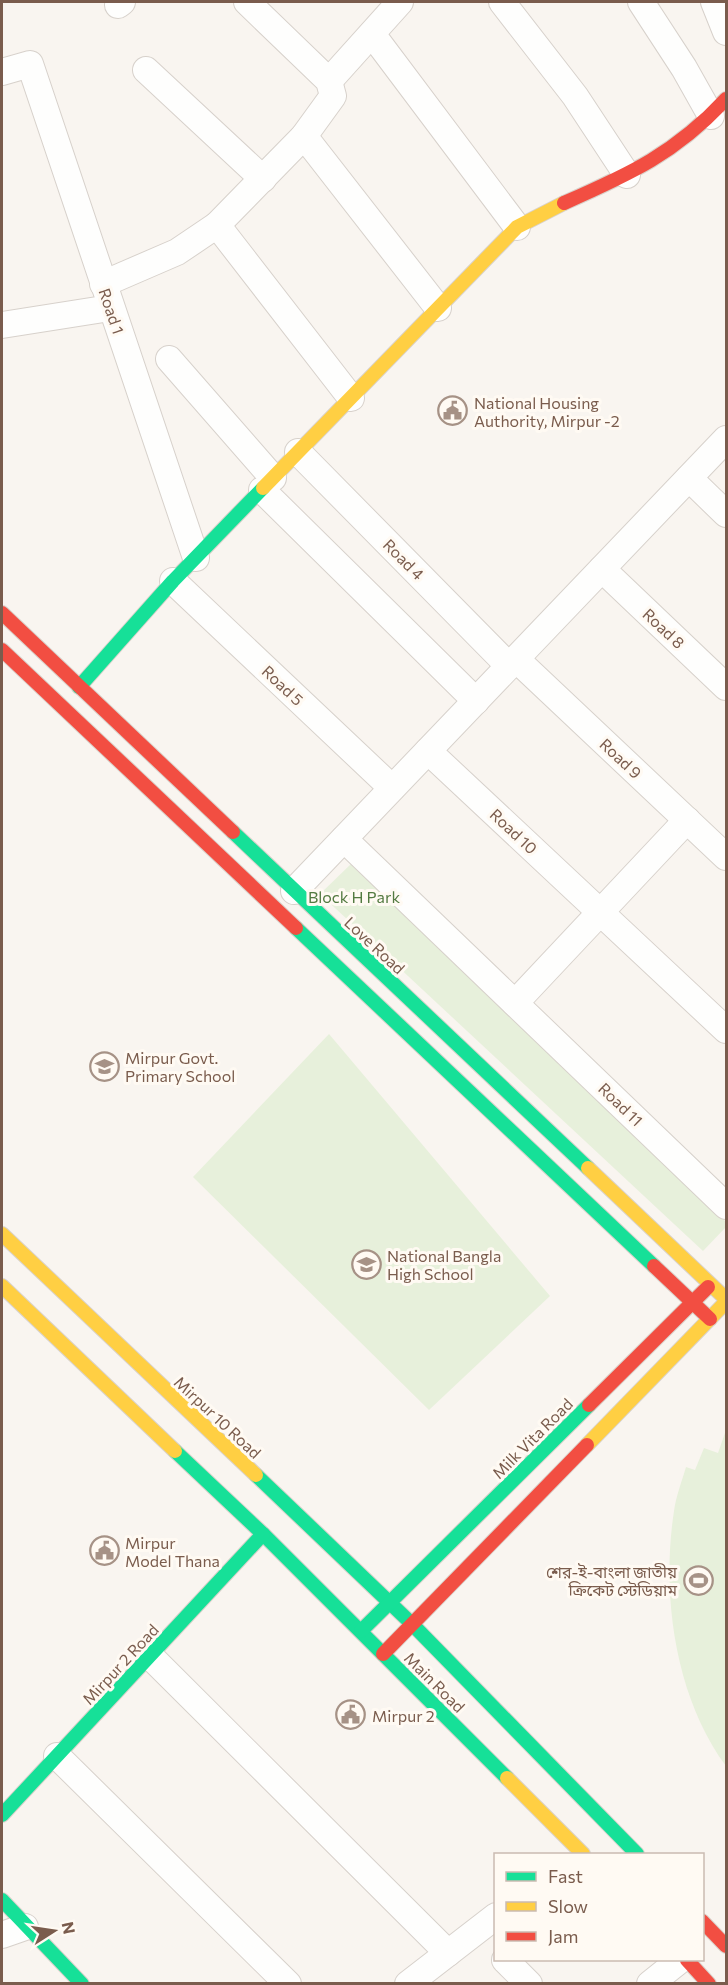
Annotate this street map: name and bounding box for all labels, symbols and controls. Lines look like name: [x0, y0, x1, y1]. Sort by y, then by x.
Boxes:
street label: Road 1: [95, 286, 129, 336]
place label: National Housing Authority, Mirpur -2: [474, 393, 620, 430]
public building icon: National Housing Authority, Mirpur -2: [437, 395, 469, 427]
street label: Road 4: [380, 535, 429, 584]
street label: Road 8: [639, 604, 689, 652]
street label: Road 5: [258, 661, 308, 709]
street label: Road 9: [596, 734, 646, 782]
street label: Road 10: [486, 804, 542, 858]
park label: Block H Park: [308, 887, 400, 906]
street label: Love Road: [341, 912, 409, 978]
place label: Mirpur Govt. Primary School: [125, 1048, 235, 1085]
school or university icon: Mirpur Govt. Primary School: [88, 1050, 120, 1082]
street label: Road 11: [595, 1078, 647, 1130]
place label: National Bangla High School: [387, 1246, 501, 1283]
school or university icon: National Bangla High School: [350, 1248, 382, 1280]
street label: Mirpur 10 Road: [171, 1372, 265, 1462]
street label: Milk Vita Road: [488, 1394, 576, 1482]
place label: Mirpur Model Thana: [125, 1533, 220, 1570]
public building icon: Mirpur Model Thana: [88, 1535, 120, 1567]
place label: শের-ই-বাংলা জাতীয় ক্রিকেট স্টেডিয়াম: [546, 1562, 678, 1599]
sports icon: শের-ই-বাংলা জাতীয় ক্রিকেট স্টেডিয়াম: [682, 1564, 714, 1596]
street label: Mirpur 2 Road: [78, 1620, 162, 1708]
street label: Main Road: [401, 1648, 469, 1716]
public building icon: Mirpur 2: [335, 1699, 367, 1731]
place label: Mirpur 2: [372, 1706, 435, 1725]
legend: [494, 1853, 704, 1961]
text: Fast: [548, 1865, 583, 1887]
text: Slow: [548, 1895, 588, 1917]
north arrow: [24, 1901, 84, 1961]
text: N: [59, 1920, 80, 1936]
text: Jam: [548, 1925, 578, 1947]

